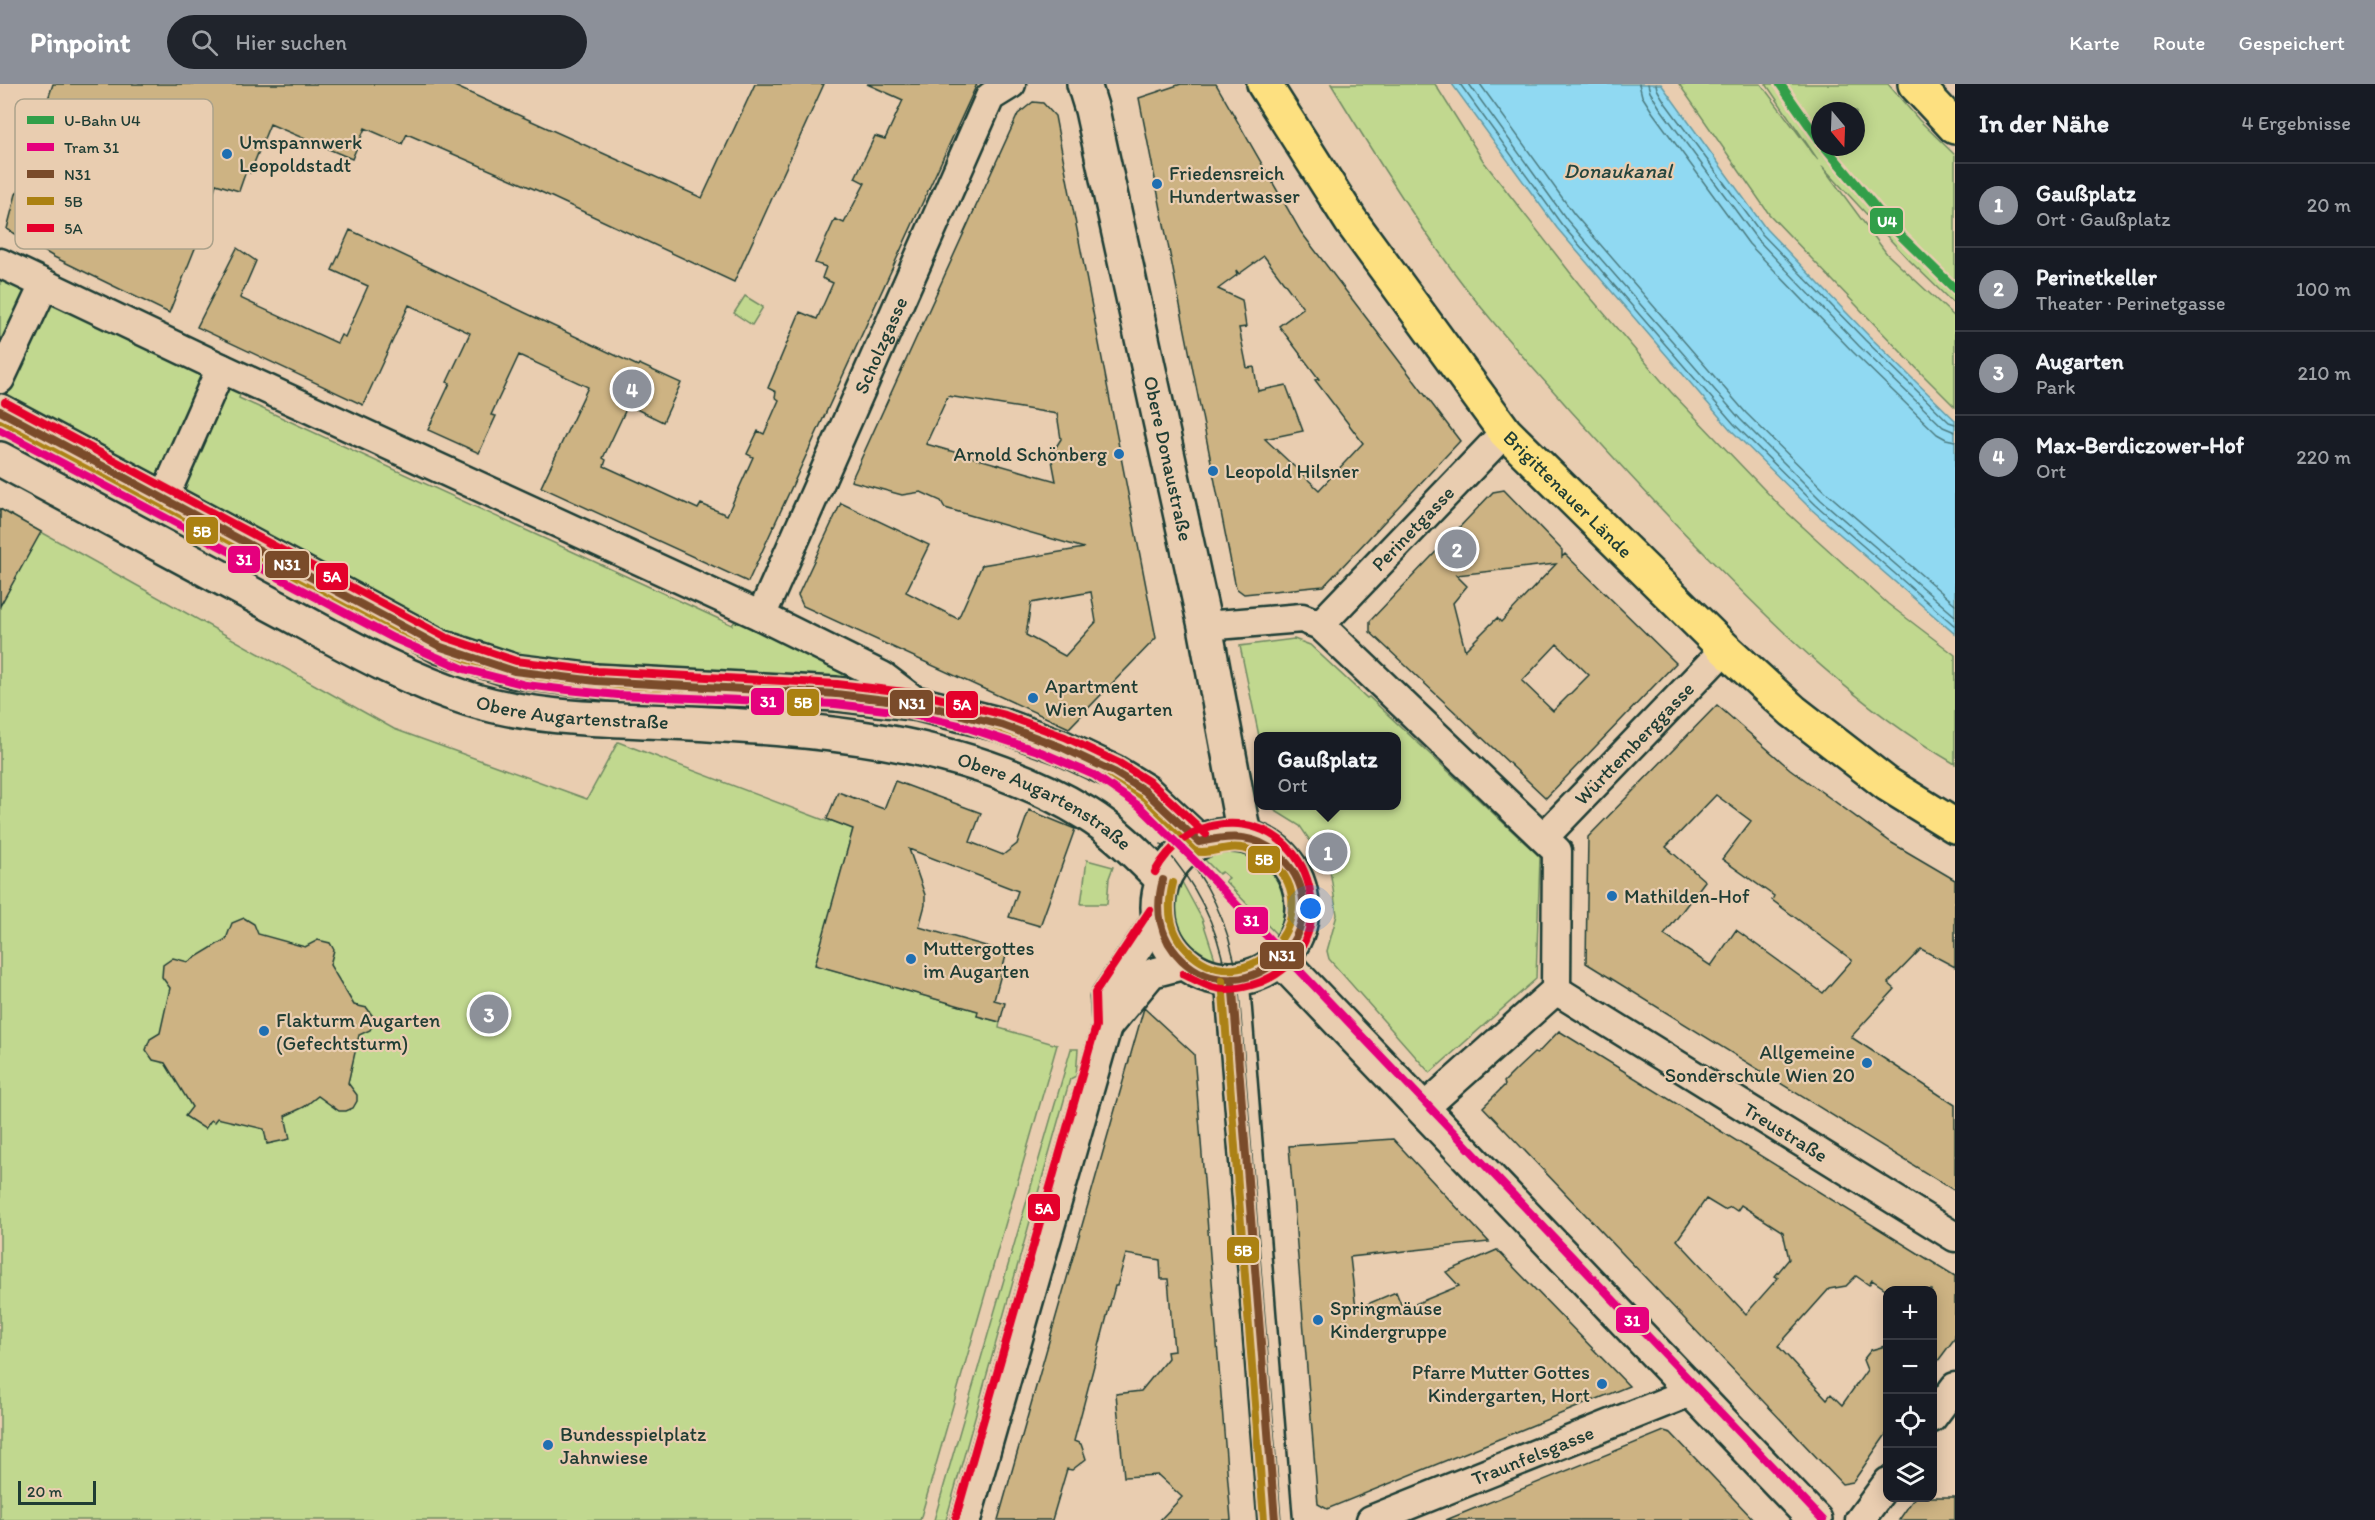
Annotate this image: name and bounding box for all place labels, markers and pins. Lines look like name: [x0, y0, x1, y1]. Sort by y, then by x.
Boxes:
place label: Umspannwerk Leopoldstadt: [239, 130, 362, 177]
marker: Umspannwerk Leopoldstadt: [220, 147, 234, 161]
place label: Friedensreich Hundertwasser: [1169, 161, 1300, 208]
marker: Friedensreich Hundertwasser: [1150, 177, 1164, 191]
pin: 4: [612, 366, 652, 412]
place label: Arnold Schönberg: [954, 442, 1108, 466]
marker: Arnold Schönberg: [1112, 447, 1126, 461]
place label: Leopold Hilsner: [1225, 459, 1359, 483]
marker: Leopold Hilsner: [1206, 464, 1220, 478]
pin: 2: [1438, 526, 1476, 572]
place label: Apartment Wien Augarten: [1045, 674, 1173, 721]
marker: Apartment Wien Augarten: [1026, 691, 1040, 705]
pin: 1: [1308, 830, 1348, 874]
place label: Mathilden-Hof: [1624, 884, 1750, 908]
marker: Mathilden-Hof: [1605, 889, 1619, 903]
place label: Muttergottes im Augarten: [923, 936, 1035, 983]
marker: Muttergottes im Augarten: [904, 952, 918, 966]
pin: 3: [470, 992, 508, 1036]
place label: Flakturm Augarten (Gefechtsturm): [276, 1008, 440, 1055]
marker: Flakturm Augarten (Gefechtsturm): [257, 1024, 271, 1038]
place label: Allgemeine Sonderschule Wien 20: [1665, 1040, 1855, 1087]
marker: Allgemeine Sonderschule Wien 20: [1860, 1056, 1874, 1070]
place label: Springmäuse Kindergruppe: [1330, 1296, 1447, 1343]
marker: Springmäuse Kindergruppe: [1311, 1313, 1325, 1327]
place label: Pfarre Mutter Gottes Kindergarten, Hort: [1412, 1360, 1590, 1407]
marker: Pfarre Mutter Gottes Kindergarten, Hort: [1595, 1377, 1609, 1391]
place label: Bundesspielplatz Jahnwiese: [560, 1422, 707, 1469]
marker: Bundesspielplatz Jahnwiese: [541, 1438, 555, 1452]

